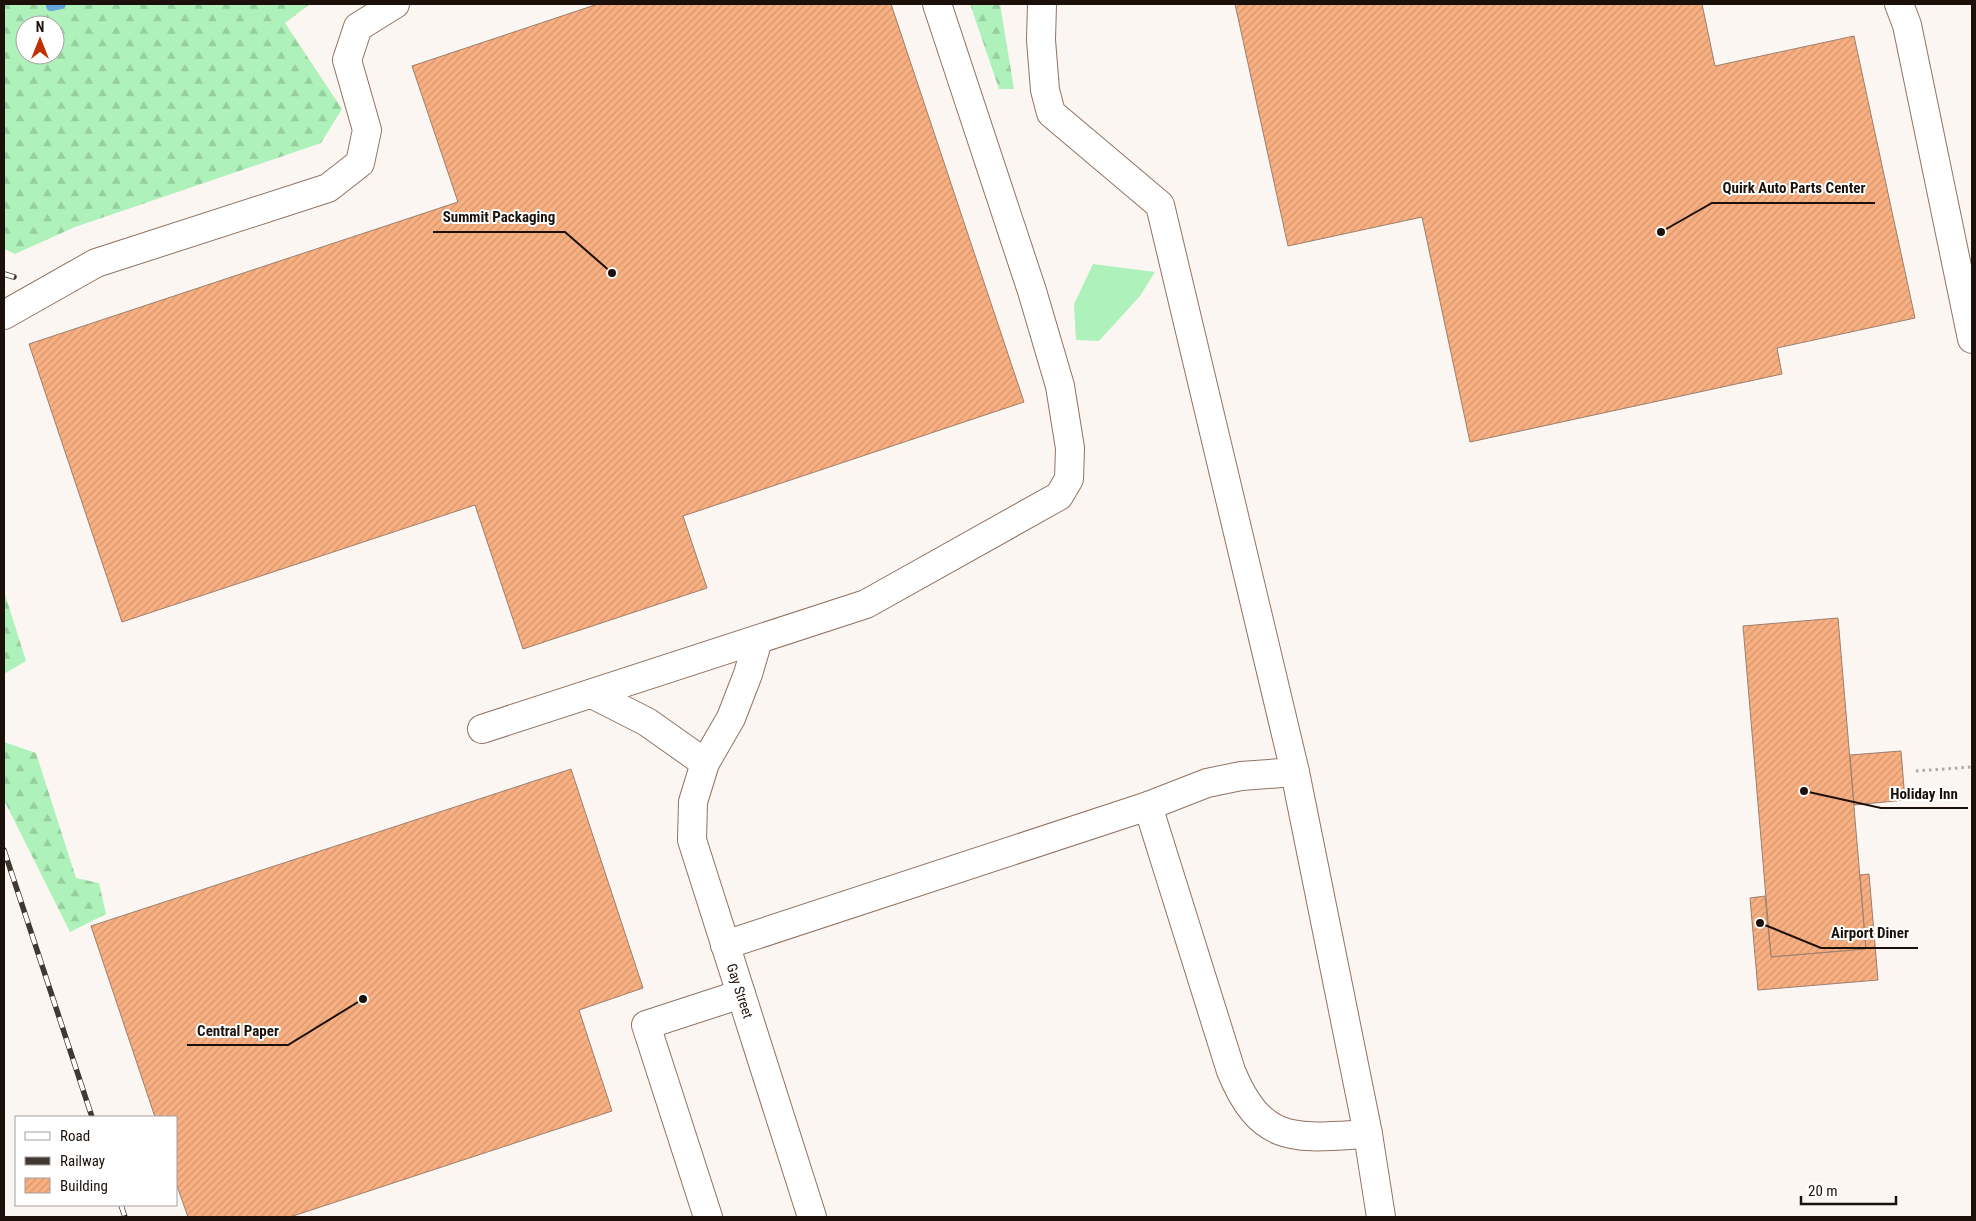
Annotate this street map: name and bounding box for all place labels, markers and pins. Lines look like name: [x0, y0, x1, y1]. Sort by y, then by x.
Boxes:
callout: Quirk Auto Parts Center: [1712, 173, 1875, 203]
callout: Summit Packaging: [433, 202, 565, 232]
callout: Holiday Inn: [1881, 778, 1968, 808]
callout: Airport Diner: [1821, 918, 1918, 948]
callout: Central Paper: [187, 1015, 288, 1045]

